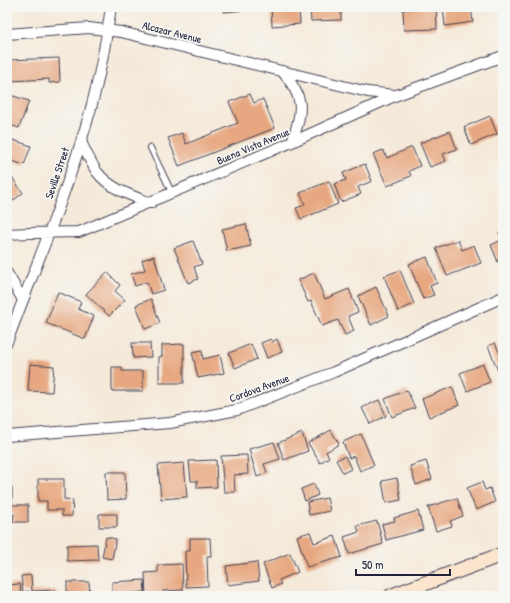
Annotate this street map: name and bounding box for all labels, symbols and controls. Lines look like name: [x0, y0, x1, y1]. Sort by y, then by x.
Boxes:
street label: Alcazar Avenue: [141, 18, 204, 46]
street label: Buena Vista Avenue: [215, 124, 292, 168]
street label: Seville Street: [42, 145, 72, 201]
street label: Cordova Avenue: [227, 371, 291, 405]
scale bar: [356, 551, 450, 577]
text: 50 m: [362, 556, 383, 573]

